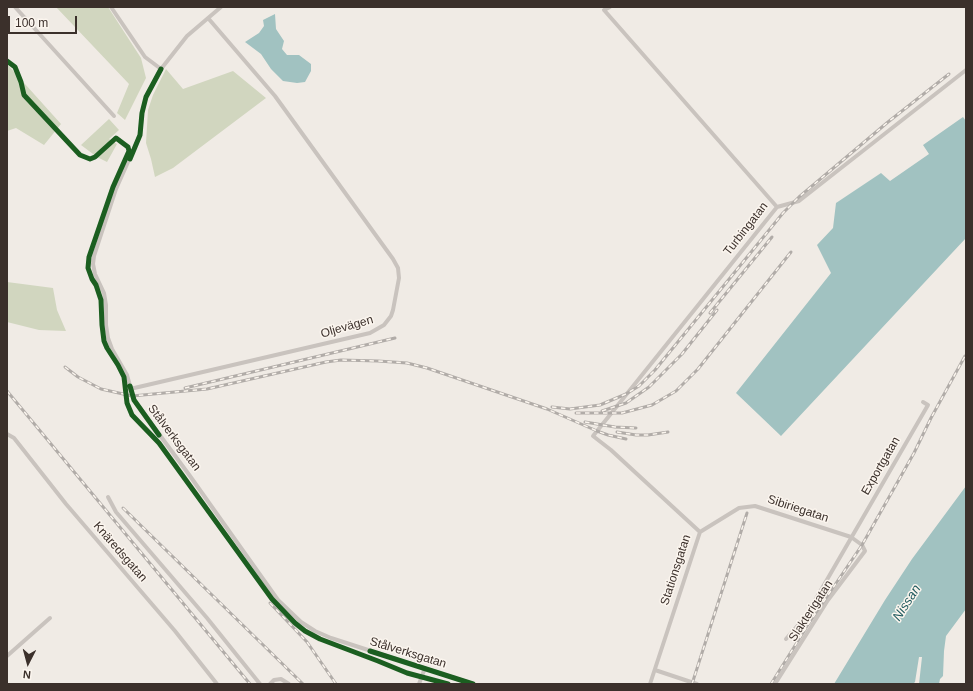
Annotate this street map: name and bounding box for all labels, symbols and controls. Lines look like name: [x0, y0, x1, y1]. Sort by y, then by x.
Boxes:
scale bar: [10, 8, 79, 34]
text: 100 m: [15, 16, 48, 30]
street label: Turbingatan: [721, 200, 771, 258]
street label: Oljevägen: [319, 313, 375, 341]
street label: Stålverksgatan: [144, 402, 204, 474]
street label: Exportgatan: [859, 434, 903, 498]
street label: Sibiriegatan: [766, 492, 830, 526]
street label: Knäredsgatan: [90, 519, 150, 585]
street label: Stationsgatan: [658, 533, 694, 607]
street label: Slakterigatan: [786, 578, 836, 644]
water label: Nissan: [890, 582, 924, 624]
street label: Stålverksgatan: [368, 635, 448, 671]
north arrow: [8, 643, 48, 683]
text: N: [22, 669, 31, 681]

